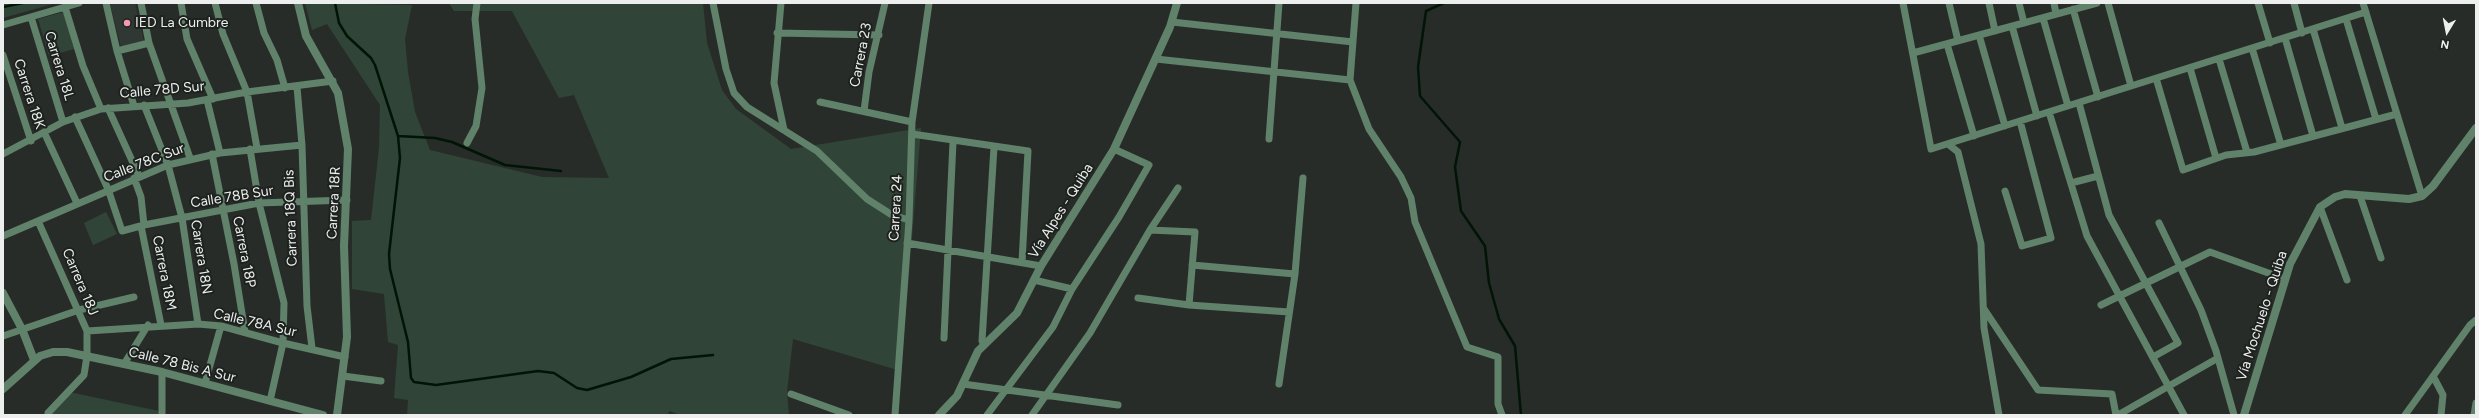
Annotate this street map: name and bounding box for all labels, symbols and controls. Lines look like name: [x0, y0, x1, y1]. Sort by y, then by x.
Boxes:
north arrow: [2427, 12, 2467, 52]
place label: IED La Cumbre: [135, 15, 228, 31]
marker: IED La Cumbre: [122, 18, 132, 28]
street label: Carrera 23: [847, 21, 875, 89]
street label: Carrera 18L: [41, 29, 77, 103]
text: N: [2440, 37, 2450, 51]
street label: Carrera 18K: [10, 57, 48, 131]
street label: Calle 78D Sur: [119, 78, 205, 102]
street label: Calle 78C Sur: [101, 140, 187, 186]
street label: Vía Alpes - Quiba: [1025, 160, 1097, 262]
street label: Carrera 18R: [324, 166, 344, 240]
street label: Carrera 18Q Bis: [281, 169, 301, 267]
street label: Carrera 24: [886, 175, 906, 241]
street label: Calle 78B Sur: [189, 182, 275, 212]
street label: Carrera 18P: [229, 215, 259, 289]
street label: Carrera 18N: [187, 219, 215, 295]
street label: Carrera 18M: [149, 234, 179, 312]
street label: Carrera 18J: [58, 246, 102, 318]
street label: Vía Mochuelo - Quiba: [2233, 249, 2291, 383]
street label: Calle 78A Sur: [212, 305, 298, 341]
street label: Calle 78 Bis A Sur: [127, 344, 237, 386]

